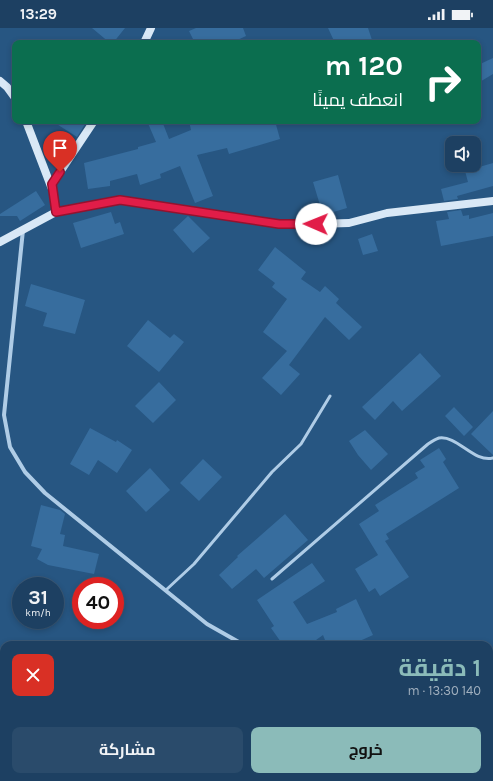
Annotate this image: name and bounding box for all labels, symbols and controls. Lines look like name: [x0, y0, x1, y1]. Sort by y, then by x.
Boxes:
text: 13:29: [20, 5, 57, 23]
text: 120 m: [325, 49, 403, 82]
icon: right: [417, 56, 469, 108]
text: انعطف يمينًا: [312, 89, 403, 111]
pin: [43, 131, 77, 172]
map controls: [445, 136, 481, 172]
button: sound: [445, 136, 481, 172]
icon: arrive: [49, 137, 71, 159]
position arrow: [295, 203, 337, 245]
speed limit sign: 40: [72, 577, 124, 629]
text: 31: [28, 586, 48, 609]
text: km/h: [25, 607, 51, 619]
button: close: [12, 654, 54, 696]
text: 1 دقيقة: [399, 654, 481, 682]
text: 140 m · 13:30: [408, 683, 481, 698]
button: مشاركة: [12, 727, 243, 773]
button: خروج: [251, 727, 481, 773]

